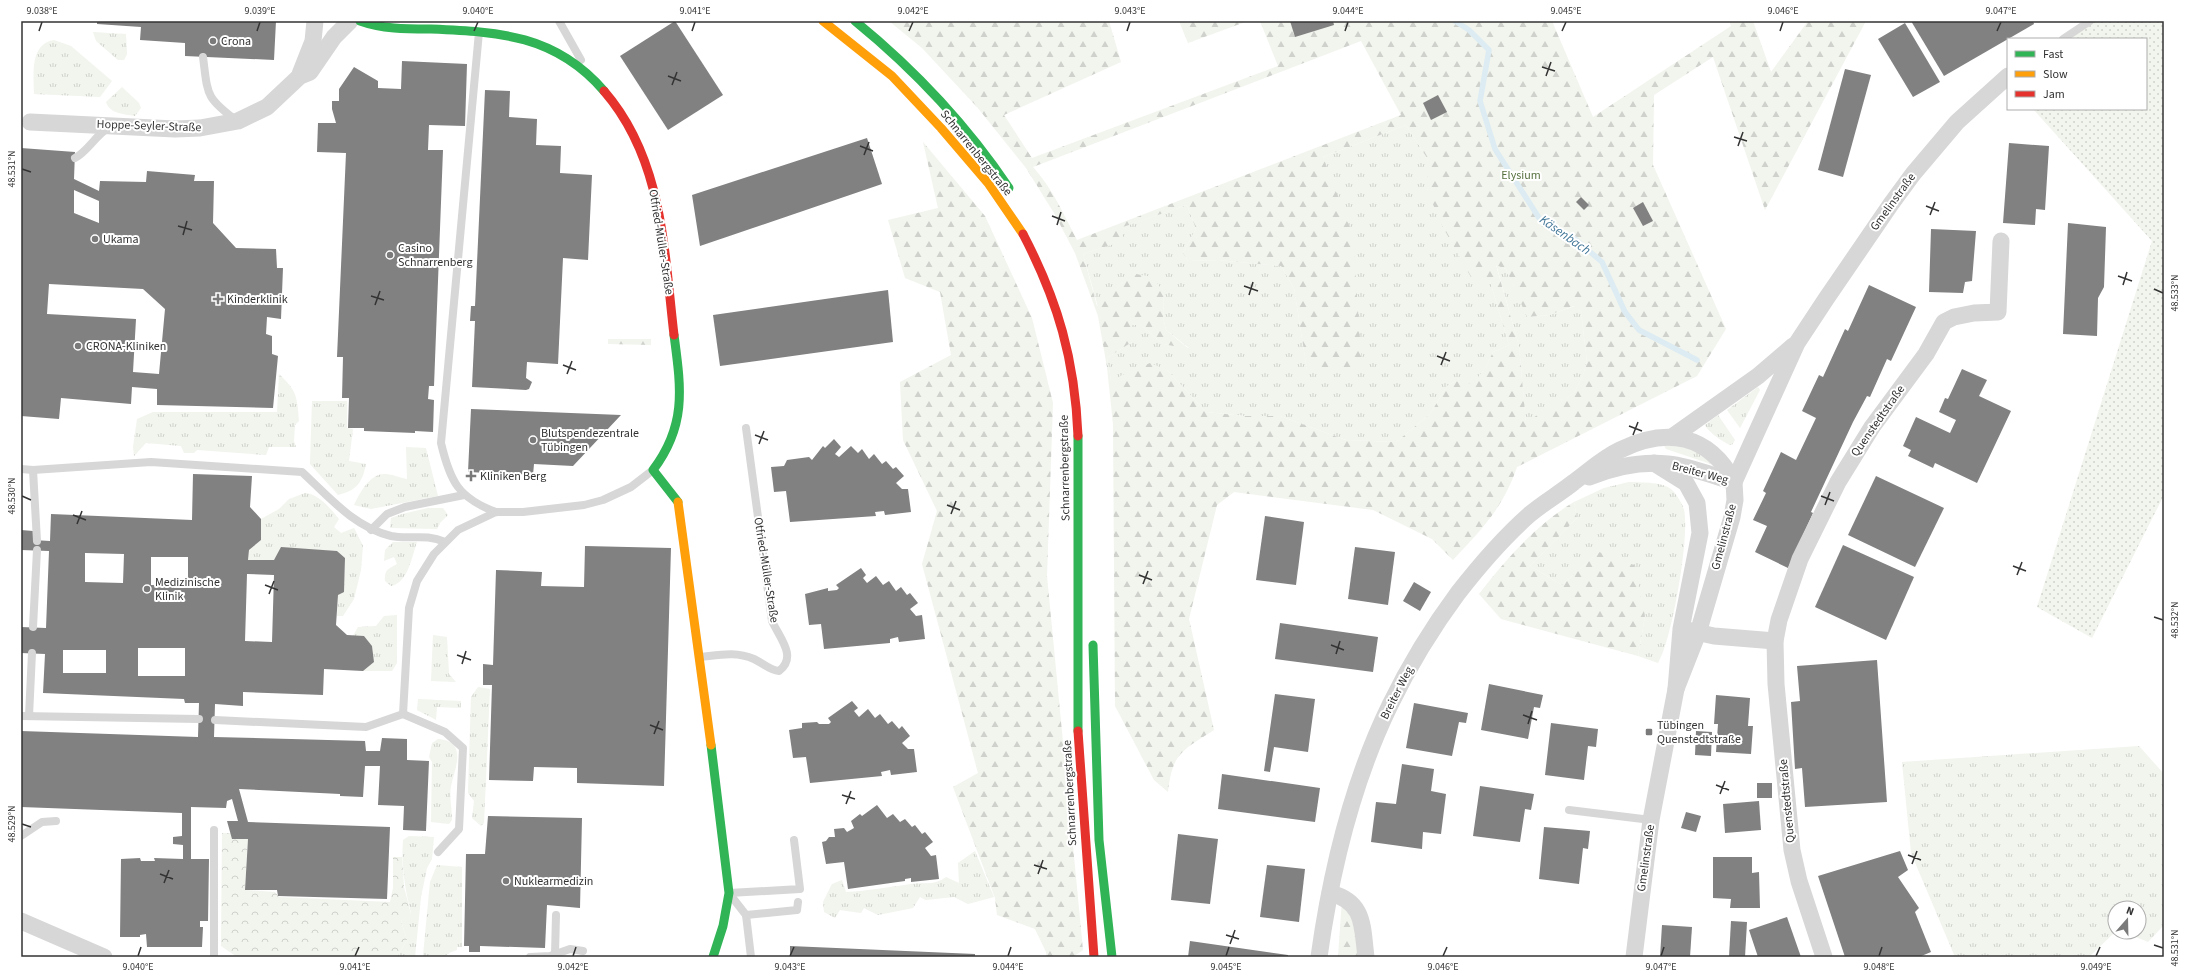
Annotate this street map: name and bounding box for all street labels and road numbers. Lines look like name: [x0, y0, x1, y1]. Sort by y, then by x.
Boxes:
street label: Schnarrenbergstraße: [936, 106, 1016, 200]
street label: Hoppe-Seyler-Straße: [96, 116, 202, 136]
street label: Gmelinstraße: [1866, 170, 1920, 234]
street label: Otfried-Müller-Straße: [644, 188, 678, 296]
street label: Quenstedtstraße: [1847, 382, 1909, 460]
street label: Schnarrenbergstraße: [1056, 415, 1074, 521]
street label: Breiter Weg: [1670, 457, 1730, 489]
street label: Gmelinstraße: [1707, 502, 1741, 572]
street label: Otfried-Müller-Straße: [749, 516, 783, 624]
street label: Breiter Weg: [1376, 663, 1418, 723]
street label: Schnarrenbergstraße: [1059, 740, 1081, 846]
street label: Quenstedtstraße: [1775, 758, 1799, 844]
street label: Gmelinstraße: [1633, 823, 1659, 893]

